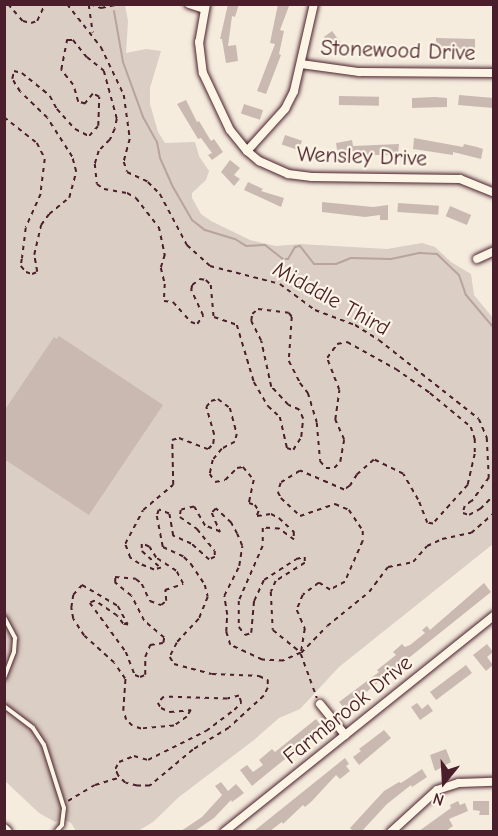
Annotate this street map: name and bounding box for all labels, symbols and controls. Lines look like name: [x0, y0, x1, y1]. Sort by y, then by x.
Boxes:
street label: Stonewood Drive: [320, 35, 476, 67]
street label: Wensley Drive: [296, 142, 428, 172]
street label: Midddle Third: [268, 256, 394, 342]
street label: Farmbrook Drive: [278, 650, 418, 770]
north arrow: [414, 752, 474, 812]
text: N: [431, 789, 446, 809]

